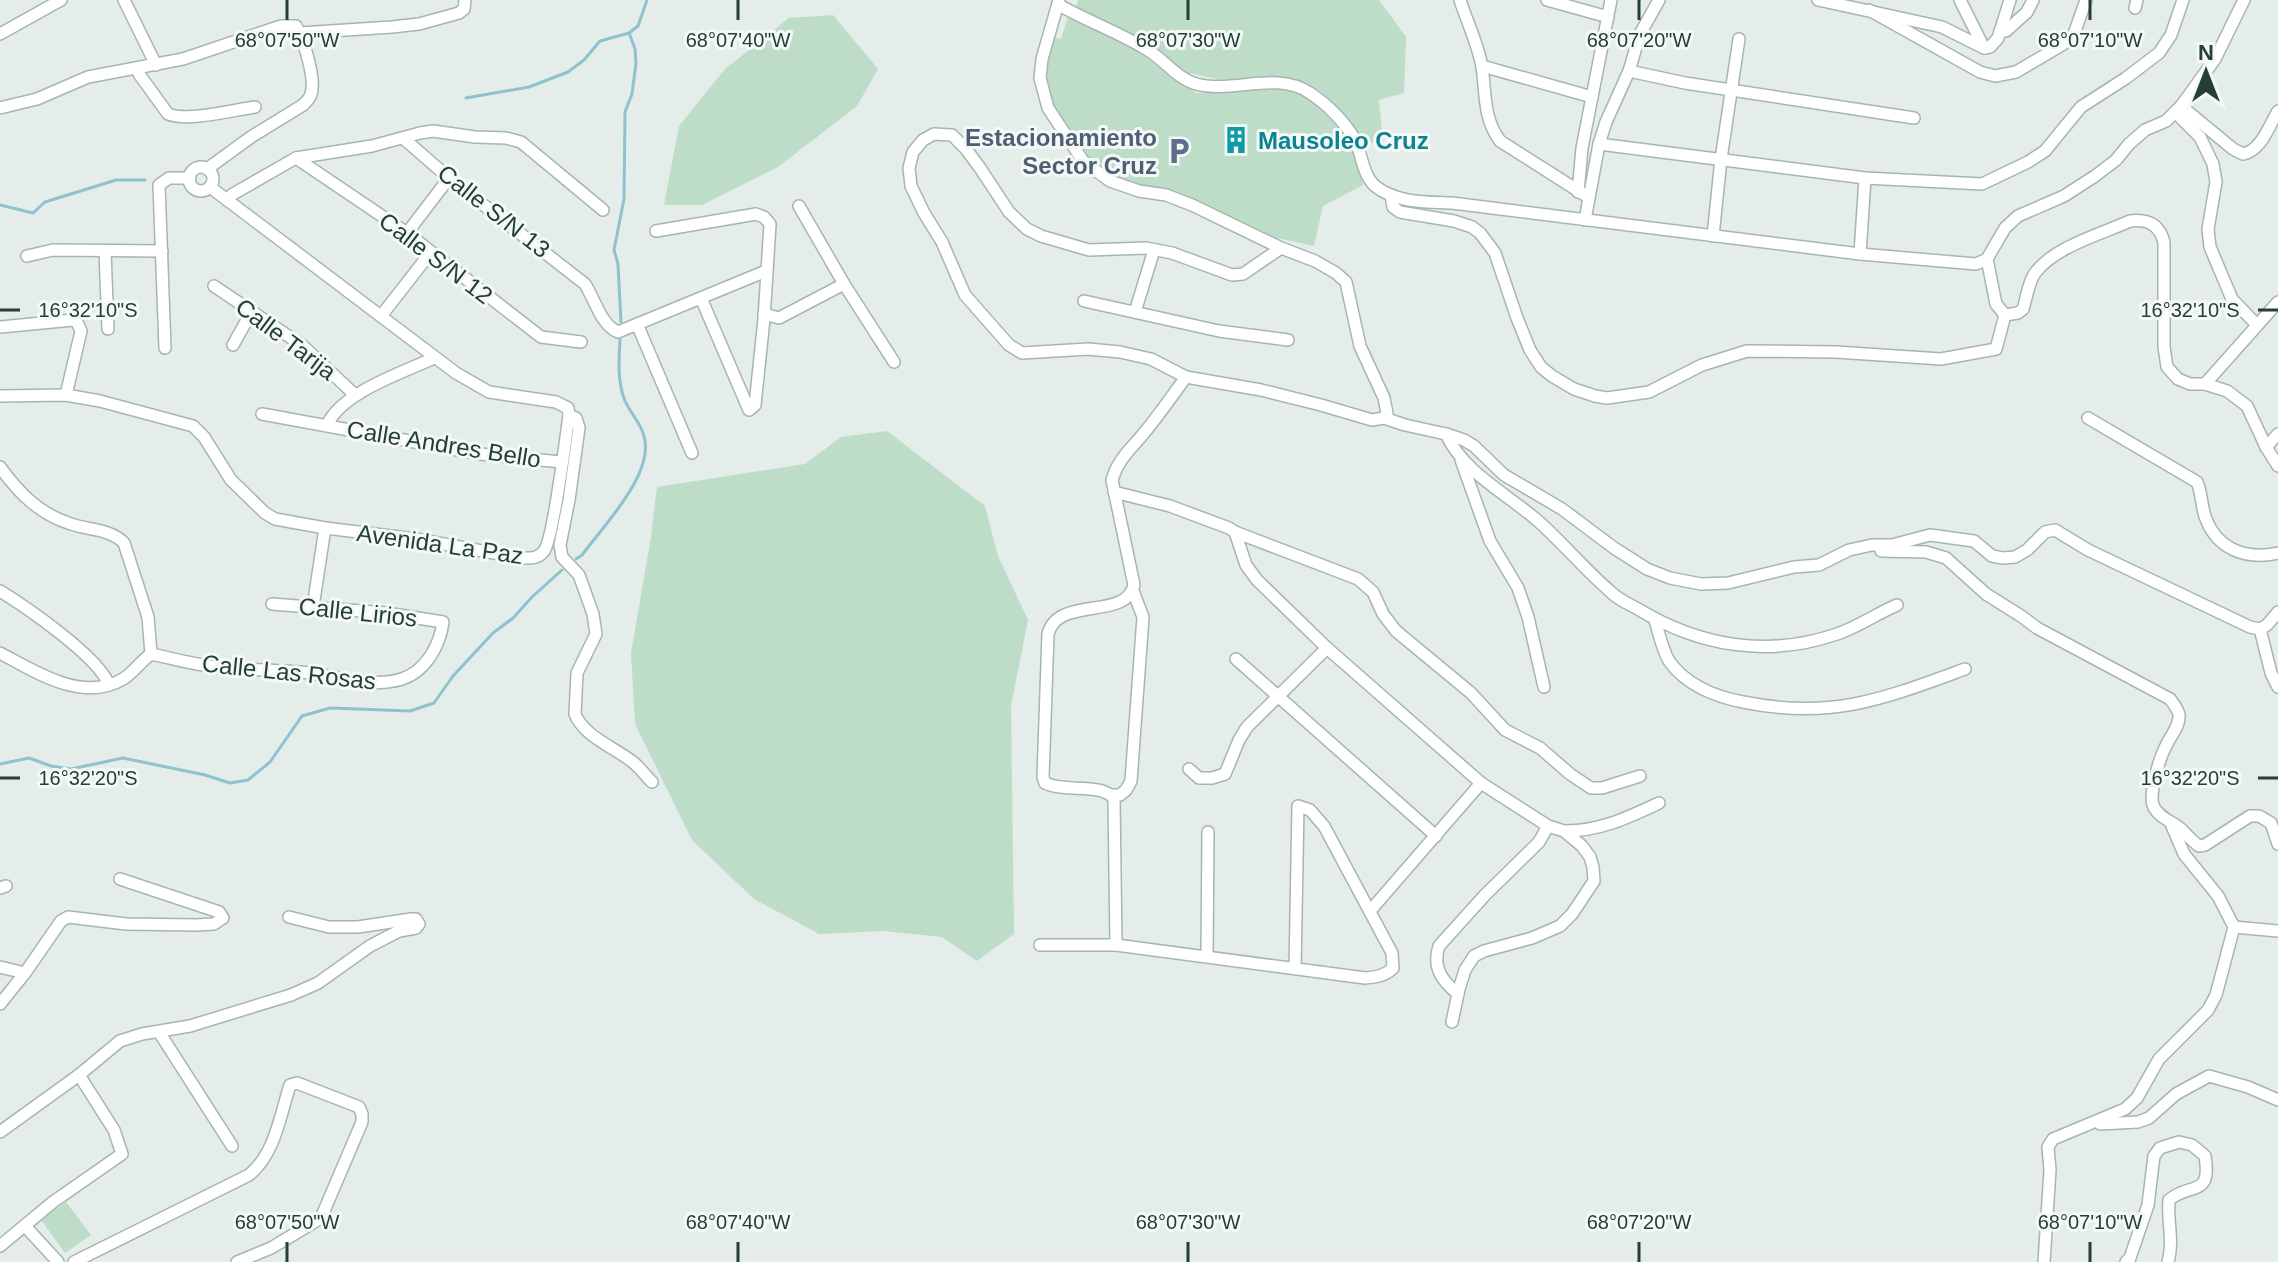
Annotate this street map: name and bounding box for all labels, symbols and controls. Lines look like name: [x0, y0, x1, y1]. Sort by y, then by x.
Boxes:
text: 68°07'50"W: [235, 29, 339, 51]
text: 68°07'40"W: [686, 29, 790, 51]
text: 68°07'30"W: [1136, 29, 1240, 51]
text: 68°07'20"W: [1587, 29, 1691, 51]
text: 68°07'10"W: [2038, 29, 2142, 51]
north arrow: [2166, 32, 2246, 112]
text: N: [2198, 40, 2214, 65]
place label: Estacionamiento Sector Cruz: [965, 124, 1157, 179]
building icon: Mausoleo Cruz: [1221, 125, 1251, 155]
place label: Mausoleo Cruz: [1258, 127, 1429, 154]
parking icon: Estacionamiento Sector Cruz: [1164, 136, 1194, 166]
street label: Calle S/N 13: [433, 159, 555, 263]
street label: Calle S/N 12: [374, 207, 498, 309]
street label: Calle Tarija: [231, 293, 342, 386]
text: 16°32'10"S: [39, 299, 138, 321]
text: 16°32'10"S: [2141, 299, 2240, 321]
street label: Calle Andres Bello: [345, 415, 543, 473]
street label: Avenida La Paz: [355, 519, 525, 569]
street label: Calle Lirios: [298, 592, 418, 632]
street label: Calle Las Rosas: [201, 649, 377, 695]
text: 16°32'20"S: [39, 767, 138, 789]
text: 16°32'20"S: [2141, 767, 2240, 789]
text: 68°07'50"W: [235, 1211, 339, 1233]
text: 68°07'40"W: [686, 1211, 790, 1233]
text: 68°07'30"W: [1136, 1211, 1240, 1233]
text: 68°07'20"W: [1587, 1211, 1691, 1233]
text: 68°07'10"W: [2038, 1211, 2142, 1233]

